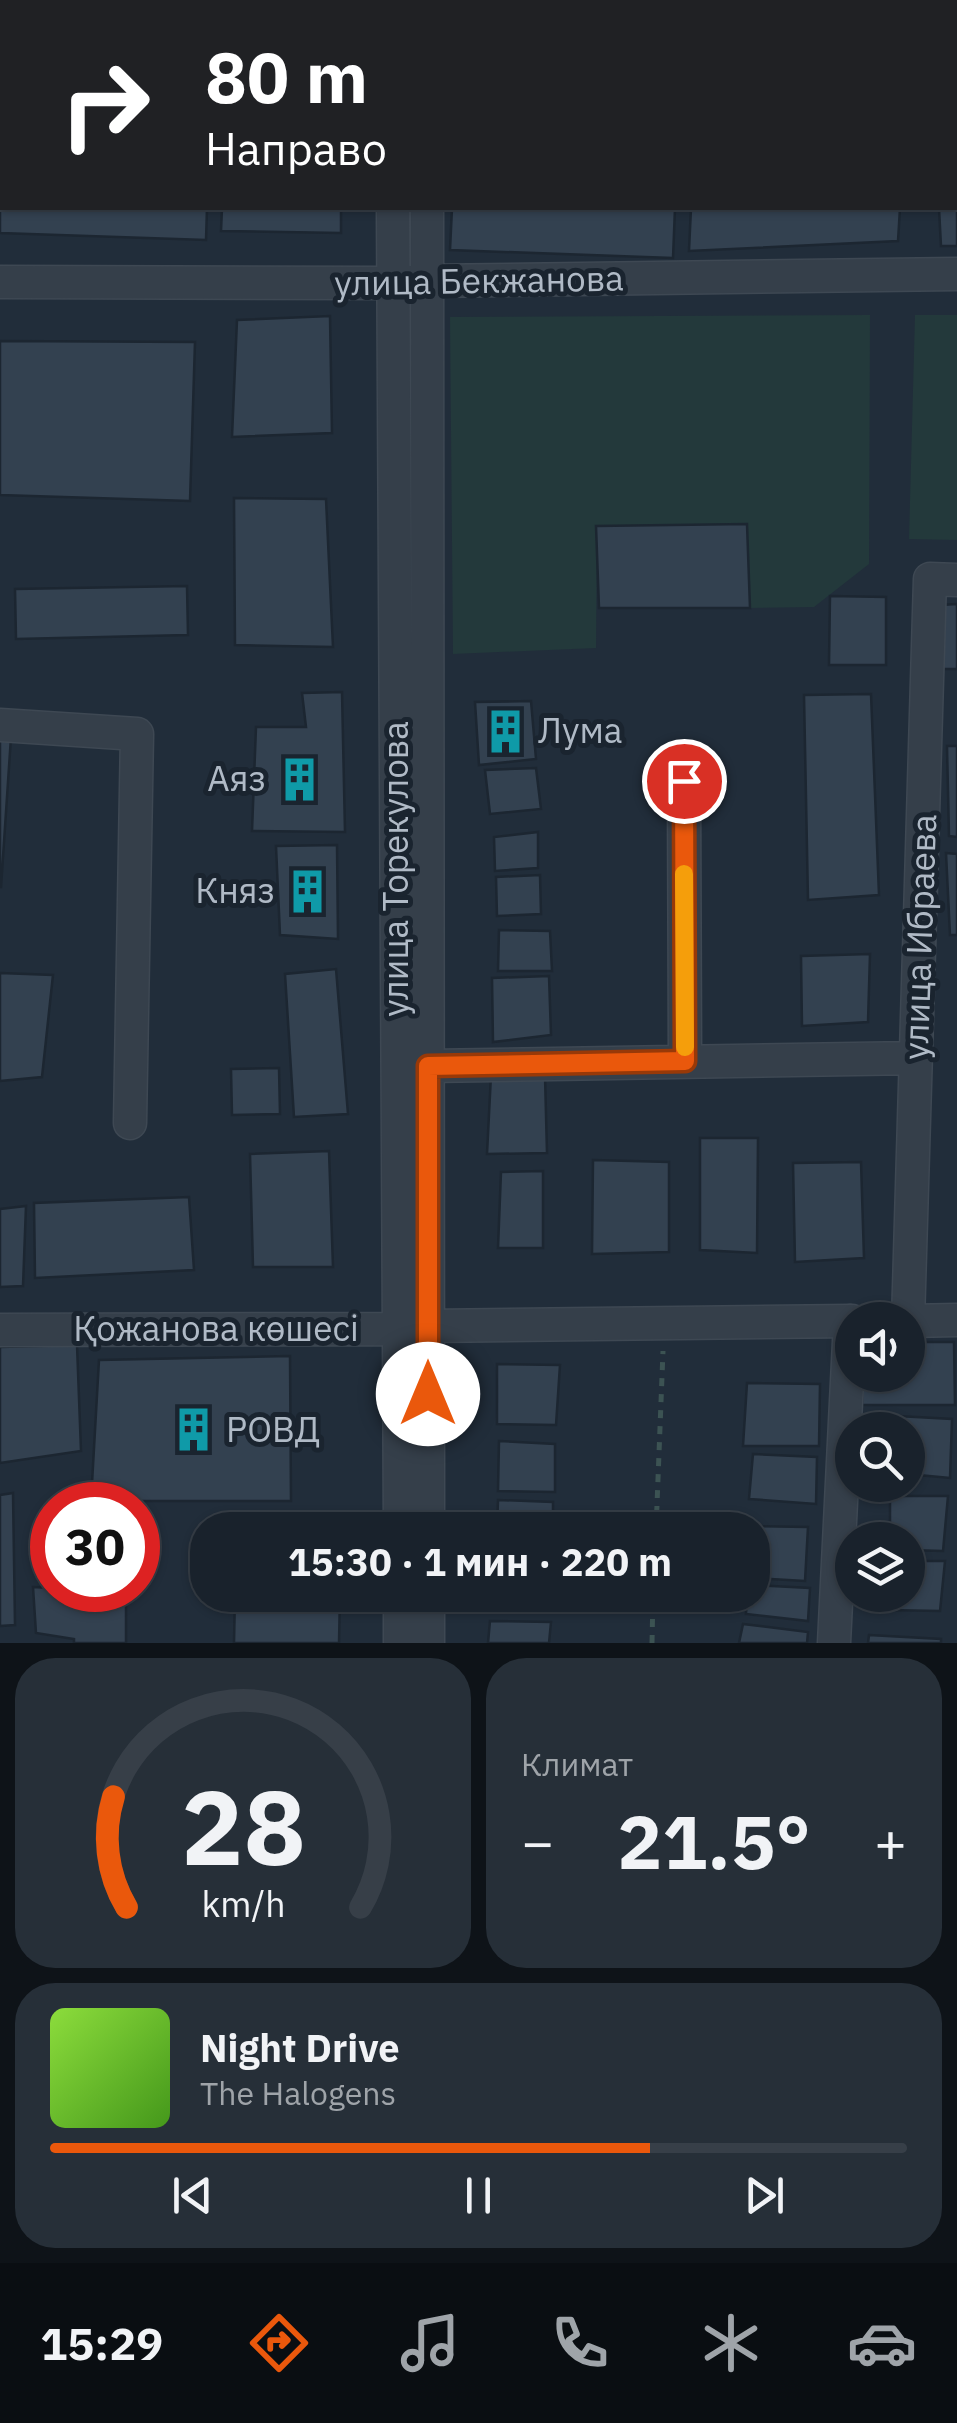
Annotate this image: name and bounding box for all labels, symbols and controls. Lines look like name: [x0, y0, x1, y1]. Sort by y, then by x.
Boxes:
text: 80 m: [205, 31, 368, 122]
icon: right: [40, 40, 170, 170]
text: Направо: [205, 119, 387, 177]
street label: улица Бекжанова: [334, 254, 624, 306]
building icon: Лума: [481, 707, 529, 755]
place label: Лума: [538, 707, 622, 753]
street label: улица Торекулова: [372, 721, 418, 1017]
pin: [642, 739, 727, 824]
icon: arrive: [657, 754, 712, 809]
place label: Аяз: [207, 755, 266, 801]
building icon: Аяз: [275, 755, 323, 803]
street label: улица Ибраева: [892, 813, 946, 1061]
place label: Княз: [195, 867, 275, 913]
building icon: Княз: [284, 867, 332, 915]
map controls: [835, 1302, 925, 1612]
button: sound: [835, 1302, 925, 1392]
street label: Қожанова көшесі: [73, 1305, 359, 1351]
position arrow: [376, 1342, 480, 1446]
building icon: РОВД: [169, 1406, 217, 1454]
place label: РОВД: [226, 1406, 320, 1452]
button: search: [835, 1412, 925, 1502]
speed limit sign: 30: [30, 1482, 160, 1612]
button: layers: [835, 1522, 925, 1612]
text: 15:30 · 1 мин · 220 m: [288, 1537, 672, 1586]
text: Климат: [521, 1743, 633, 1785]
text: 28: [181, 1758, 305, 1894]
text: 21.5°: [617, 1792, 811, 1890]
text: −: [521, 1806, 554, 1877]
text: +: [874, 1806, 907, 1877]
text: km/h: [201, 1880, 285, 1927]
text: Night Drive: [200, 2023, 400, 2072]
text: The Halogens: [200, 2072, 396, 2114]
icon: previous: [165, 2168, 220, 2223]
icon: pause: [451, 2168, 506, 2223]
icon: next: [737, 2168, 792, 2223]
icon: directions: [244, 2308, 314, 2378]
icon: music: [395, 2308, 465, 2378]
icon: phone: [545, 2308, 615, 2378]
icon: climate: [696, 2308, 766, 2378]
icon: car: [847, 2308, 917, 2378]
text: 15:29: [40, 2314, 163, 2372]

